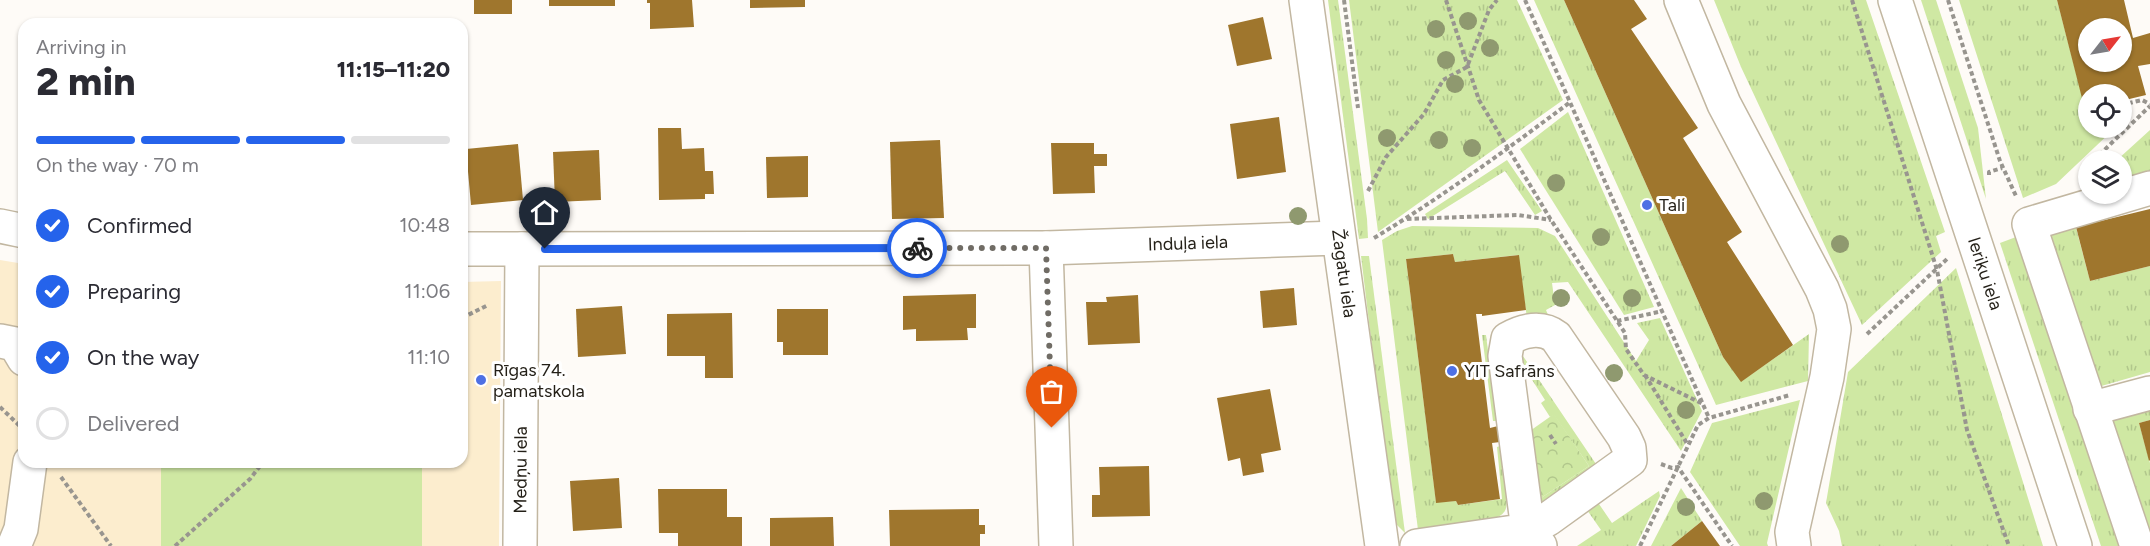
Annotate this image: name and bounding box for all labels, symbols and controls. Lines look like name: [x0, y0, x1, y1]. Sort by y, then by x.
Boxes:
north arrow: [2078, 18, 2132, 72]
map controls: [2078, 18, 2132, 204]
text: Arriving in: [36, 35, 126, 59]
text: 11:15–11:20: [337, 56, 450, 83]
text: 2 min: [36, 58, 136, 105]
button: locate: [2078, 84, 2132, 138]
button: layers: [2078, 150, 2132, 204]
text: On the way · 70 m: [36, 153, 199, 177]
pin: [519, 187, 570, 249]
place label: Tali: [1659, 194, 1685, 216]
icon: home: [528, 196, 561, 229]
marker: Tali: [1640, 198, 1654, 212]
icon: check: [36, 209, 69, 242]
text: Confirmed: [87, 212, 192, 239]
text: 10:48: [399, 213, 450, 237]
courier: [887, 218, 947, 278]
street label: Žagatu iela: [1327, 228, 1361, 319]
street label: Induļa iela: [1147, 231, 1228, 256]
icon: bike: [901, 232, 934, 265]
street label: Ieriķu iela: [1963, 234, 2007, 313]
icon: check: [36, 275, 69, 308]
text: Preparing: [87, 278, 181, 305]
text: 11:06: [404, 279, 450, 303]
icon: check: [36, 341, 69, 374]
text: On the way: [87, 344, 199, 371]
text: 11:10: [407, 345, 450, 369]
place label: Rīgas 74. pamatskola: [493, 359, 585, 402]
place label: YIT Safrāns: [1464, 360, 1555, 382]
marker: YIT Safrāns: [1445, 364, 1459, 378]
pin: [1026, 366, 1077, 428]
marker: Rīgas 74. pamatskola: [474, 373, 488, 387]
icon: bag: [1035, 375, 1068, 408]
text: Delivered: [87, 410, 180, 437]
street label: Medņu iela: [509, 426, 532, 514]

